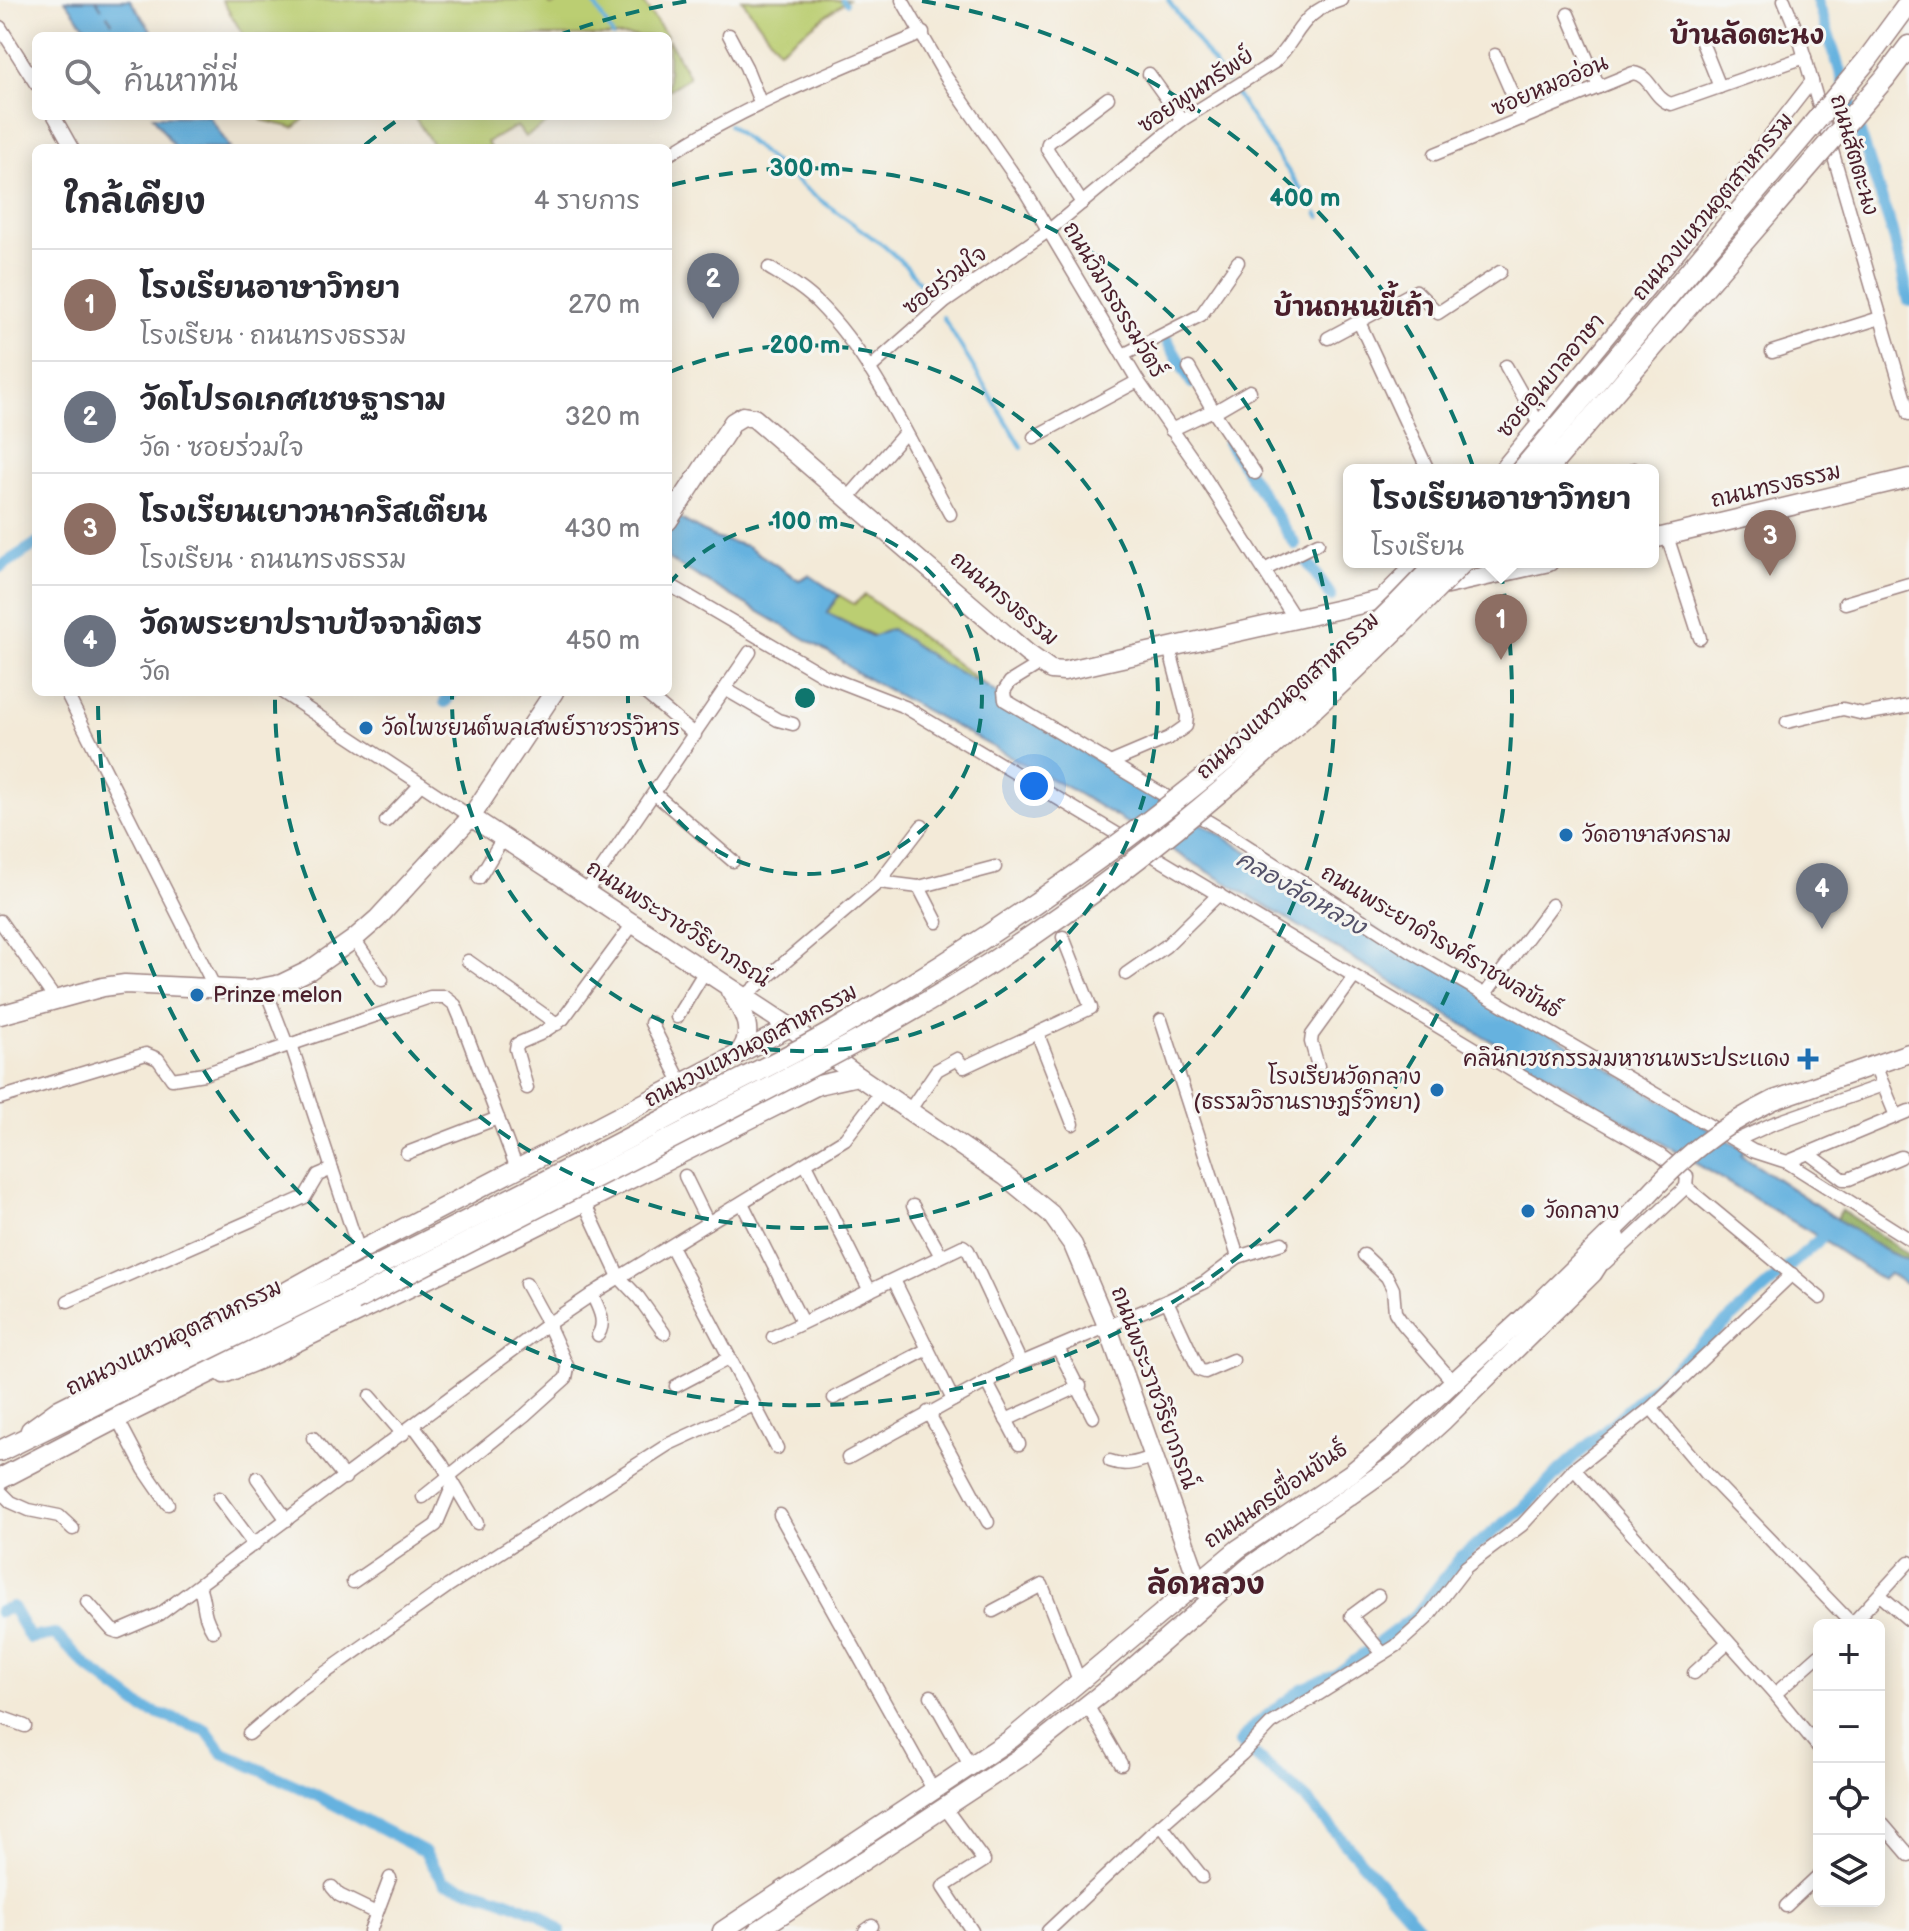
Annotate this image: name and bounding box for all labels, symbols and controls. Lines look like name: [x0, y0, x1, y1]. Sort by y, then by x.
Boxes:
district label: บ้านลัดตะนง: [1670, 18, 1824, 52]
search box: [32, 32, 672, 120]
street label: ซอยพูนทรัพย์: [1132, 41, 1260, 141]
street label: ซอยหมออ่อน: [1487, 48, 1613, 123]
icon: search: [60, 54, 104, 98]
text: ค้นหาที่นี่: [124, 64, 238, 100]
street label: ถนนสัตตะนง: [1824, 91, 1884, 219]
street label: ถนนวงแหวนอุตสาหกรรม: [1626, 107, 1801, 308]
text: 300 m: [770, 154, 840, 183]
text: ใกล้เคียง: [64, 182, 206, 223]
text: 400 m: [1270, 184, 1341, 213]
text: 4 รายการ: [534, 186, 640, 217]
street label: ถนนวิมารธรรมวัตร์: [1057, 216, 1173, 383]
street label: ซอยร่วมใจ: [896, 239, 992, 321]
pin: 2: [687, 253, 739, 319]
text: โรงเรียนอาษาวิทยา: [140, 271, 400, 307]
district label: บ้านถนนขี้เถ้า: [1274, 280, 1434, 324]
text: 1: [85, 290, 95, 321]
text: 270 m: [568, 290, 640, 321]
street label: ซอยอุนบาลอาษา: [1491, 308, 1612, 445]
text: โรงเรียน · ถนนทรงธรรม: [140, 321, 407, 352]
text: 200 m: [770, 331, 840, 360]
text: วัดโปรดเกศเชษฐาราม: [140, 383, 446, 419]
text: 2: [82, 402, 98, 433]
text: 320 m: [565, 402, 640, 433]
text: วัด · ซอยร่วมใจ: [140, 433, 303, 464]
street label: ถนนทรงธรรม: [1708, 458, 1844, 514]
popup: [1343, 464, 1659, 568]
text: โรงเรียนอาษาวิทยา: [1371, 482, 1631, 518]
text: โรงเรียนเยาวนาคริสเตียน: [140, 495, 488, 531]
text: 100 m: [772, 507, 838, 536]
pin: 3: [1744, 510, 1796, 576]
text: 3: [82, 514, 98, 545]
text: 430 m: [564, 514, 640, 545]
text: โรงเรียน: [1371, 532, 1464, 563]
text: โรงเรียน · ถนนทรงธรรม: [140, 545, 407, 576]
street label: ถนนทรงธรรม: [945, 546, 1063, 652]
pin: 1: [1475, 594, 1527, 660]
text: วัดพระยาปราบปัจจามิตร: [140, 607, 482, 643]
street label: ถนนวงแหวนอุตสาหกรรม: [1191, 607, 1386, 787]
text: 4: [82, 626, 98, 657]
text: 450 m: [565, 626, 640, 657]
text: วัด: [140, 657, 170, 688]
centre of rings: [791, 684, 819, 712]
place label: วัดไพชยนต์พลเสพย์ราชวรวิหาร: [382, 713, 680, 742]
marker: วัดไพชยนต์พลเสพย์ราชวรวิหาร: [357, 719, 375, 737]
your location: [1014, 766, 1054, 806]
place label: วัดอาษาสงคราม: [1582, 822, 1731, 849]
marker: วัดอาษาสงคราม: [1557, 826, 1575, 844]
water label: คลองลัดหลวง: [1231, 844, 1373, 943]
street label: ถนนพระราชวิริยาภรณ์: [581, 853, 776, 994]
street label: ถนนพระยาดำรงค์ราชพลขันธ์: [1316, 858, 1567, 1025]
pin: 4: [1796, 863, 1848, 929]
street label: ถนนวงแหวนอุตสาหกรรม: [640, 978, 863, 1115]
place label: Prinze melon: [213, 982, 342, 1009]
marker: Prinze melon: [188, 986, 206, 1004]
place label: คลินิกเวชกรรมมหาชนพระประแดง: [1463, 1045, 1790, 1073]
marker: คลินิกเวชกรรมมหาชนพระประแดง: [1797, 1048, 1819, 1070]
place label: โรงเรียนวัดกลาง (ธรรมวิธานราษฎร์วิทยา): [1194, 1062, 1421, 1116]
marker: โรงเรียนวัดกลาง (ธรรมวิธานราษฎร์วิทยา): [1428, 1081, 1446, 1099]
place label: วัดกลาง: [1544, 1198, 1619, 1225]
marker: วัดกลาง: [1519, 1202, 1537, 1220]
street label: ถนนวงแหวนอุตสาหกรรม: [62, 1274, 287, 1404]
street label: ถนนพระราชวิริยาภรณ์: [1105, 1282, 1205, 1493]
street label: ถนนนครเขื่อนขันธ์: [1194, 1429, 1353, 1555]
district label: ลัดหลวง: [1147, 1567, 1265, 1603]
map controls: [1813, 1619, 1885, 1907]
button: +: [1813, 1619, 1885, 1691]
button: −: [1813, 1691, 1885, 1763]
button: locate: [1813, 1763, 1885, 1835]
button: layers: [1813, 1835, 1885, 1907]

